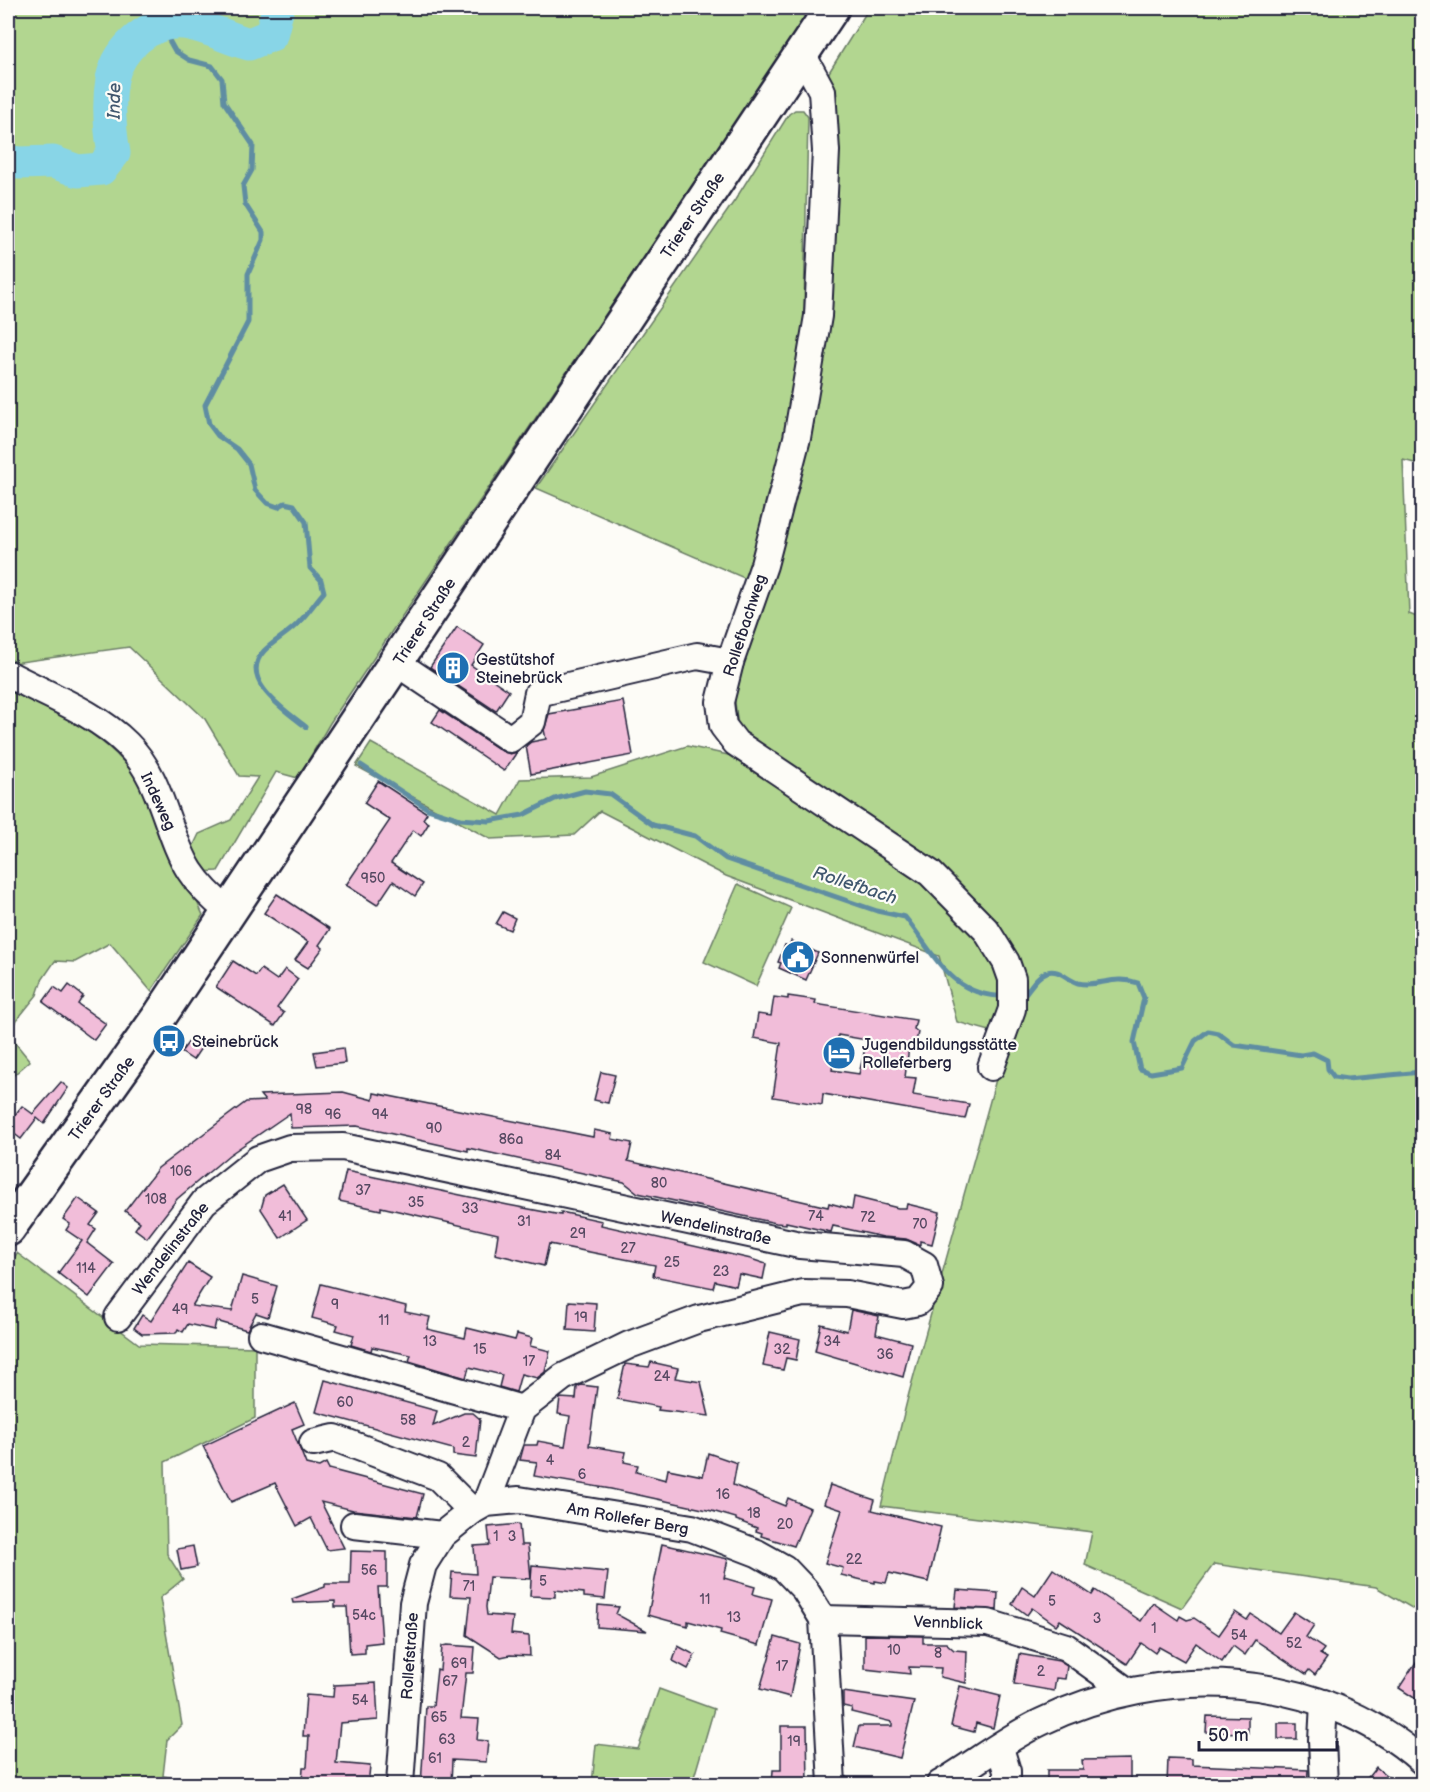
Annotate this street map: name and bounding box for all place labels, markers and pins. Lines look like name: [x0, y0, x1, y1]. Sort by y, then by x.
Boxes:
building icon: Gestütshof Steinebrück: [435, 650, 471, 686]
place label: Gestütshof Steinebrück: [476, 651, 562, 688]
public building icon: Sonnenwürfel: [780, 939, 816, 975]
place label: Sonnenwürfel: [821, 949, 919, 968]
bus stop icon: Steinebrück: [151, 1023, 187, 1059]
place label: Steinebrück: [192, 1033, 278, 1052]
hotel icon: Jugendbildungsstätte Rolleferberg: [821, 1035, 857, 1071]
place label: Jugendbildungsstätte Rolleferberg: [862, 1036, 1017, 1073]

